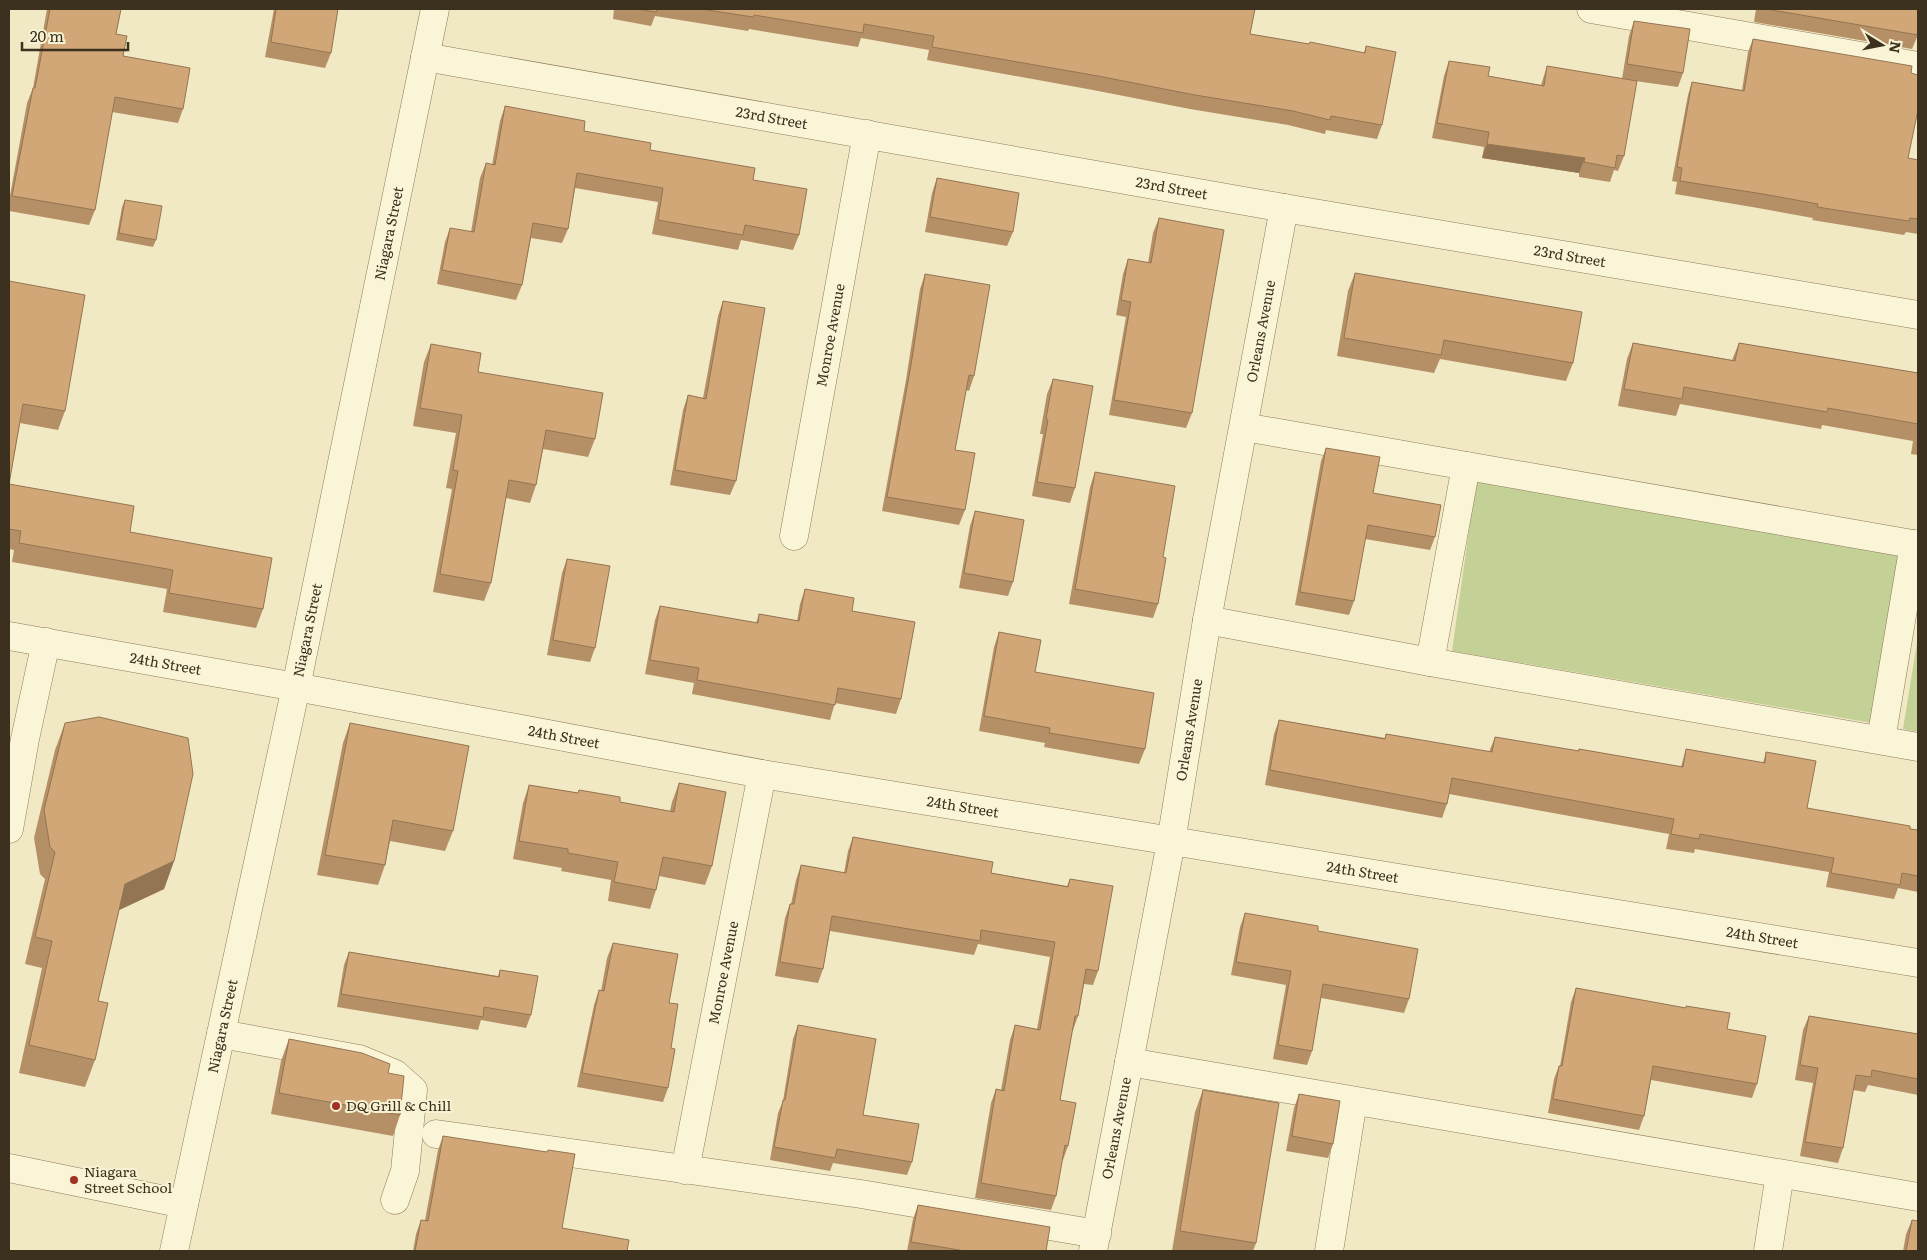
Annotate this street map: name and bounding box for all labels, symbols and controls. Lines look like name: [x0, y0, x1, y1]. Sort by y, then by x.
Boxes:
scale bar: [22, 20, 129, 52]
north arrow: [1857, 20, 1907, 70]
text: 20 m: [30, 24, 64, 47]
text: N: [1885, 40, 1907, 55]
street label: 23rd Street: [734, 101, 810, 133]
street label: 23rd Street: [1134, 171, 1210, 203]
street label: Niagara Street: [369, 184, 407, 282]
street label: 23rd Street: [1532, 239, 1608, 271]
street label: Orleans Avenue: [1241, 278, 1279, 384]
street label: Monroe Avenue: [810, 282, 849, 389]
street label: Niagara Street: [287, 581, 326, 679]
street label: 24th Street: [128, 647, 204, 679]
street label: Orleans Avenue: [1170, 677, 1206, 782]
street label: 24th Street: [527, 720, 602, 753]
street label: 24th Street: [925, 790, 1001, 822]
street label: 24th Street: [1325, 855, 1400, 887]
street label: Monroe Avenue: [703, 919, 742, 1026]
street label: 24th Street: [1725, 921, 1800, 952]
street label: Niagara Street: [202, 977, 242, 1075]
street label: Orleans Avenue: [1096, 1075, 1135, 1181]
place label: DQ Grill & Chill: [346, 1095, 452, 1115]
marker: DQ Grill & Chill: [330, 1100, 342, 1112]
place label: Niagara Street School: [84, 1161, 172, 1197]
marker: Niagara Street School: [68, 1174, 80, 1186]

